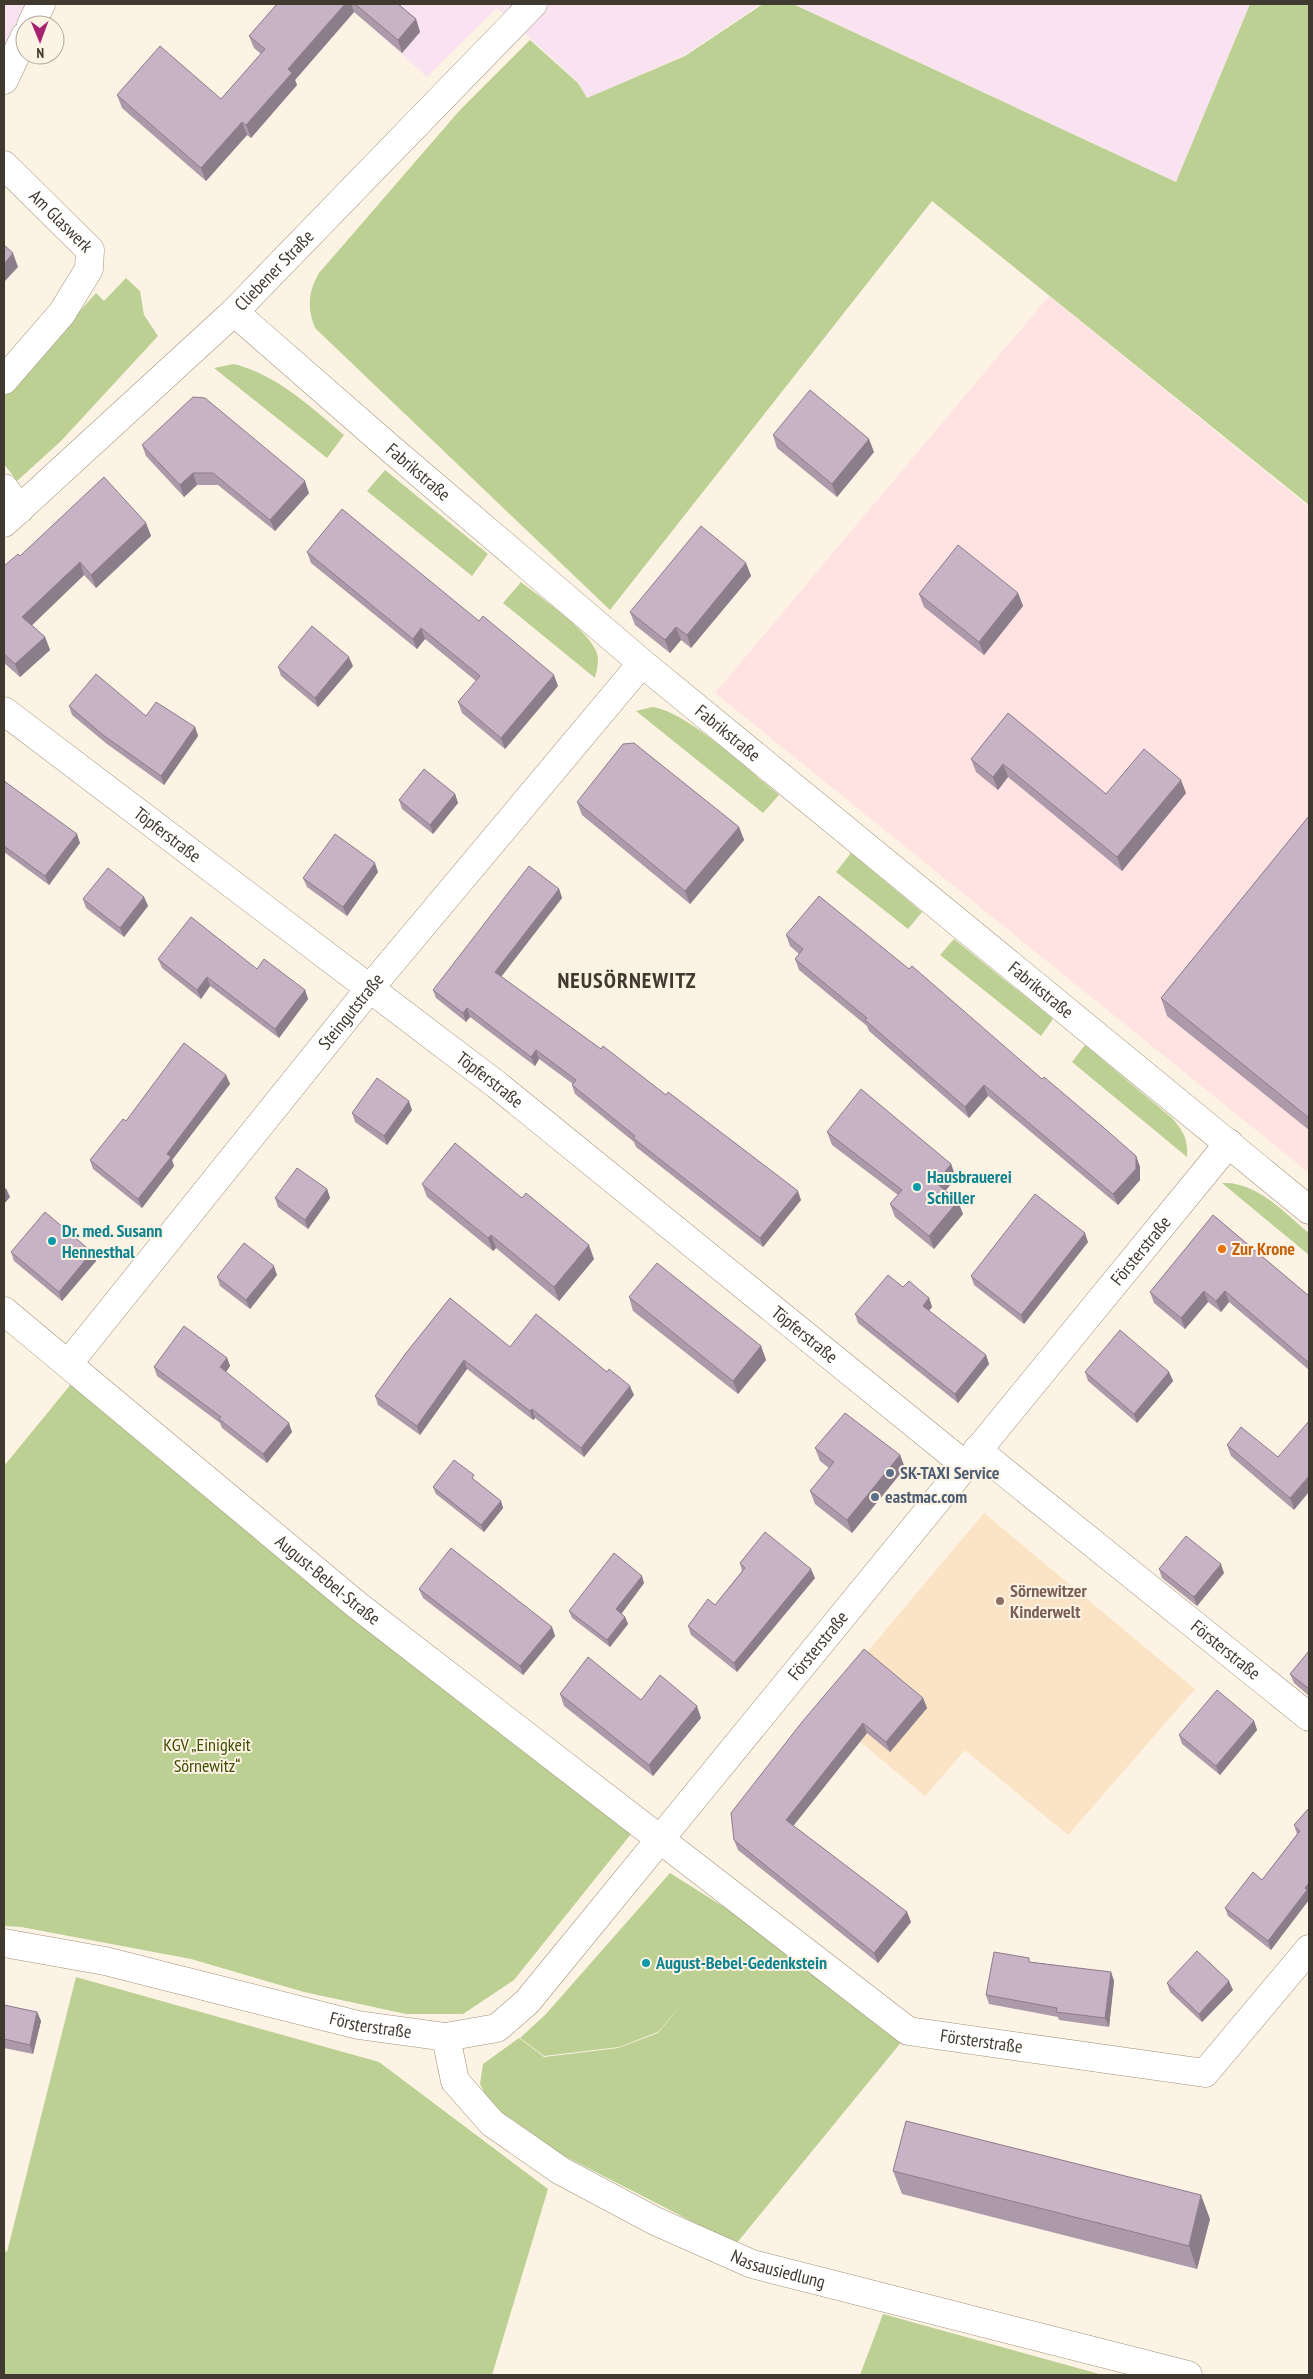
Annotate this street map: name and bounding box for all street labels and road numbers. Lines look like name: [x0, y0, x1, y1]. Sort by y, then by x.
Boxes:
street label: Am Glaswerk: [25, 184, 98, 257]
street label: Cliebener Straße: [229, 225, 318, 316]
street label: Fabrikstraße: [381, 438, 455, 506]
street label: Fabrikstraße: [691, 699, 765, 766]
street label: Töpferstraße: [129, 802, 206, 867]
street label: Fabrikstraße: [1004, 956, 1078, 1023]
street label: Steingutstraße: [313, 968, 388, 1054]
street label: Töpferstraße: [452, 1046, 528, 1113]
street label: Försterstraße: [1105, 1211, 1176, 1290]
street label: Töpferstraße: [767, 1301, 843, 1368]
street label: August-Bebel-Straße: [271, 1530, 385, 1630]
street label: Försterstraße: [783, 1606, 853, 1685]
street label: Försterstraße: [1186, 1615, 1265, 1684]
street label: Försterstraße: [327, 2006, 413, 2043]
street label: Försterstraße: [939, 2024, 1024, 2058]
street label: Nassausiedlung: [727, 2244, 828, 2293]

